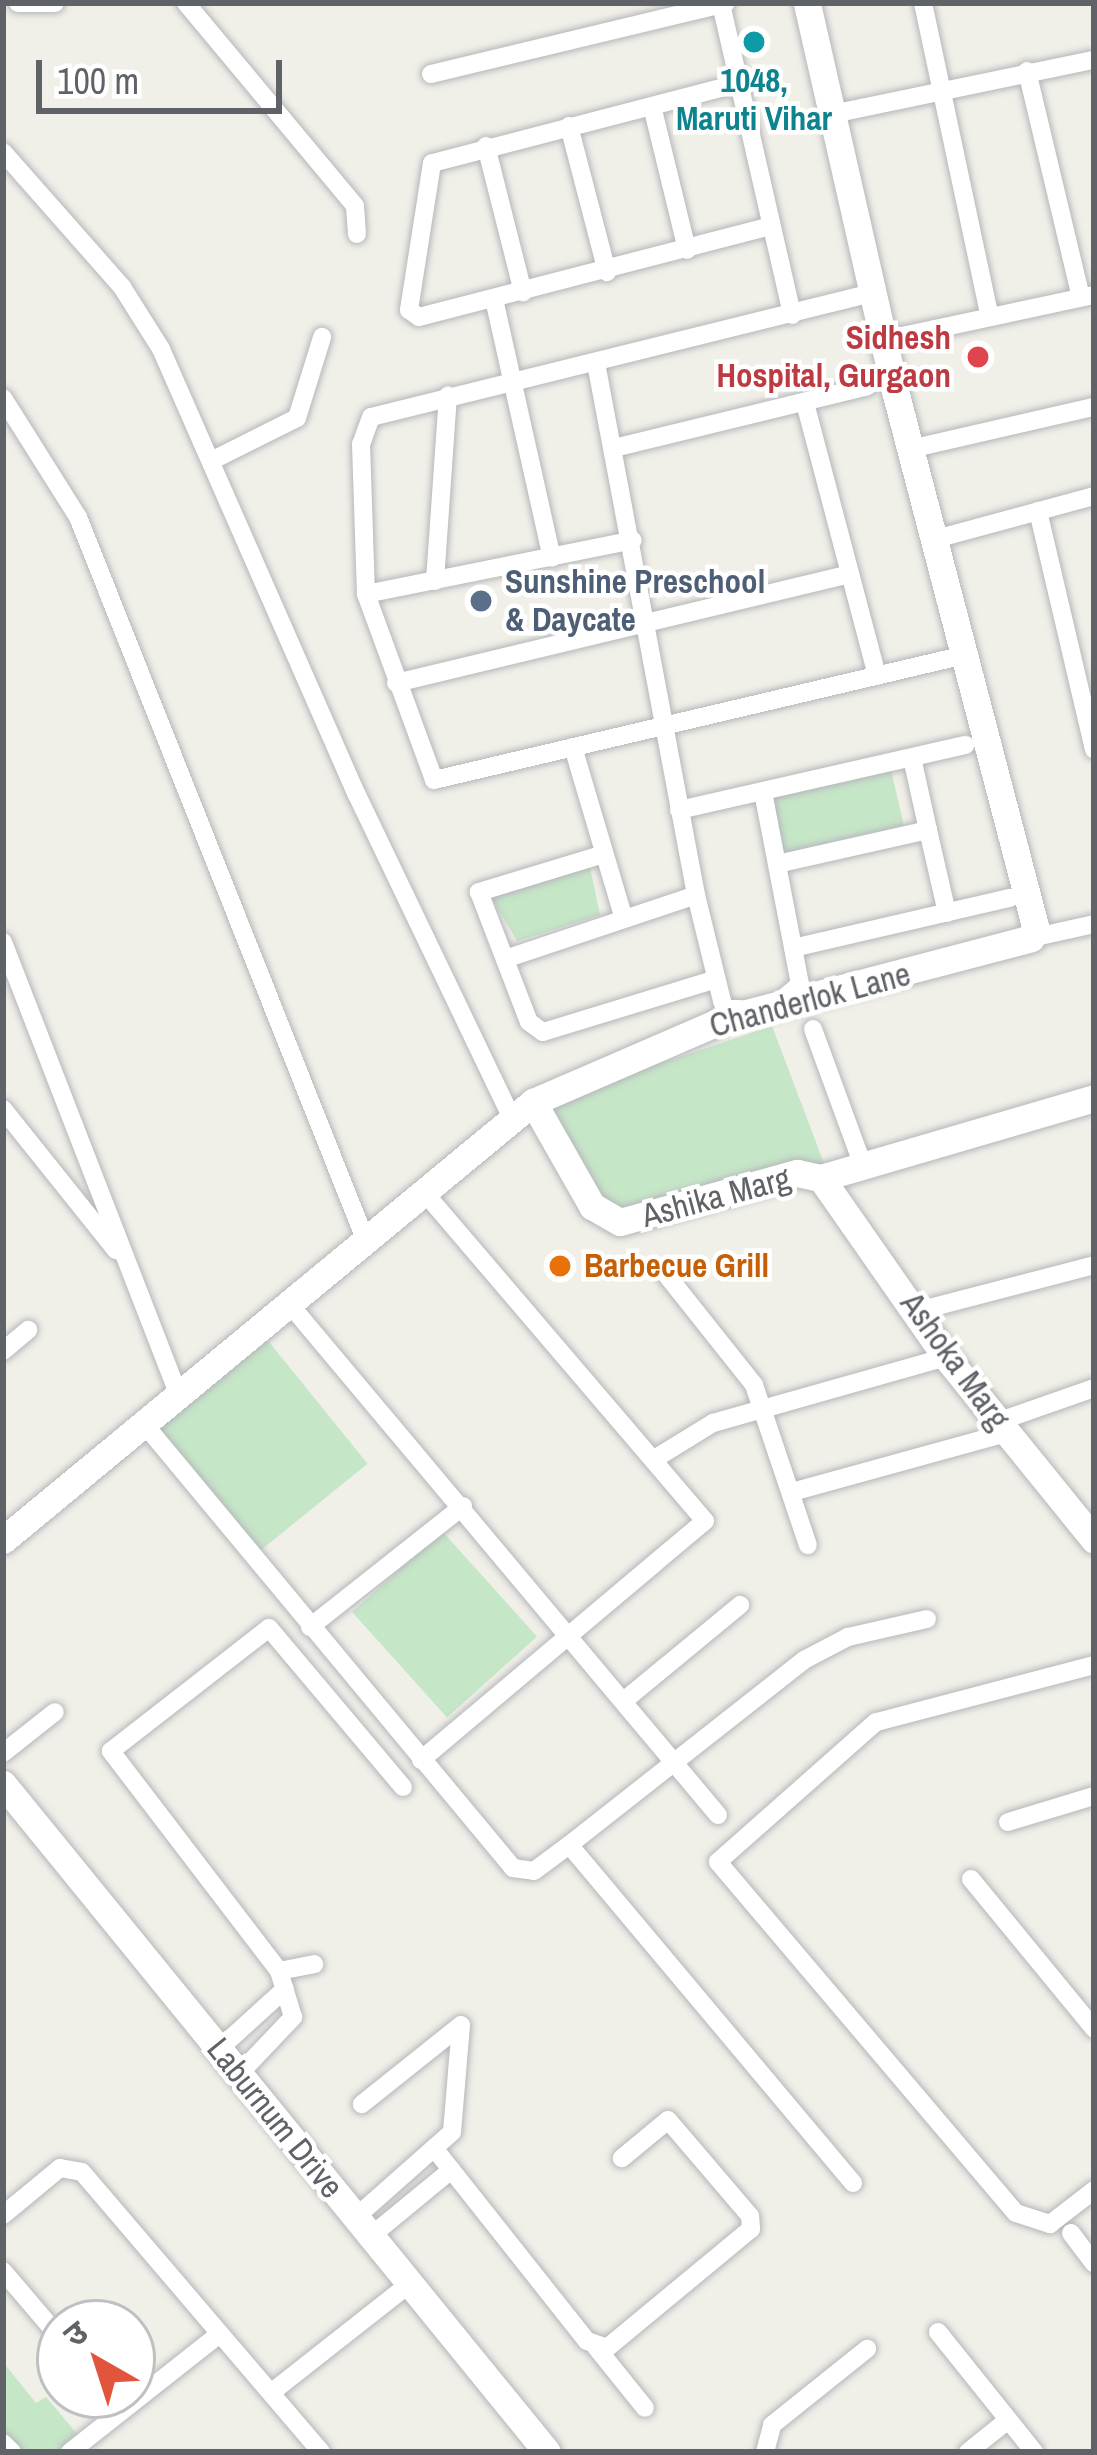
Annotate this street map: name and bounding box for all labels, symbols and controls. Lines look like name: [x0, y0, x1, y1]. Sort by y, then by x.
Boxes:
marker: 1048, Maruti Vihar: [741, 29, 767, 55]
scale bar: [42, 36, 288, 110]
text: 100 m: [57, 57, 139, 105]
place label: 1048, Maruti Vihar: [676, 61, 832, 139]
place label: Sidhesh Hospital, Gurgaon: [716, 318, 951, 396]
marker: Sidhesh Hospital, Gurgaon: [962, 341, 994, 373]
place label: Sunshine Preschool & Daycate: [505, 562, 765, 640]
marker: Sunshine Preschool & Daycate: [468, 588, 494, 614]
street label: Chanderlok Lane: [705, 954, 915, 1046]
street label: Ashika Marg: [638, 1158, 794, 1236]
place label: Barbecue Grill: [584, 1246, 769, 1286]
marker: Barbecue Grill: [547, 1253, 573, 1279]
street label: Ashoka Marg: [892, 1285, 1018, 1437]
street label: Laburnum Drive: [199, 2030, 351, 2206]
north arrow: [36, 2299, 156, 2419]
text: उ: [54, 2310, 97, 2357]

